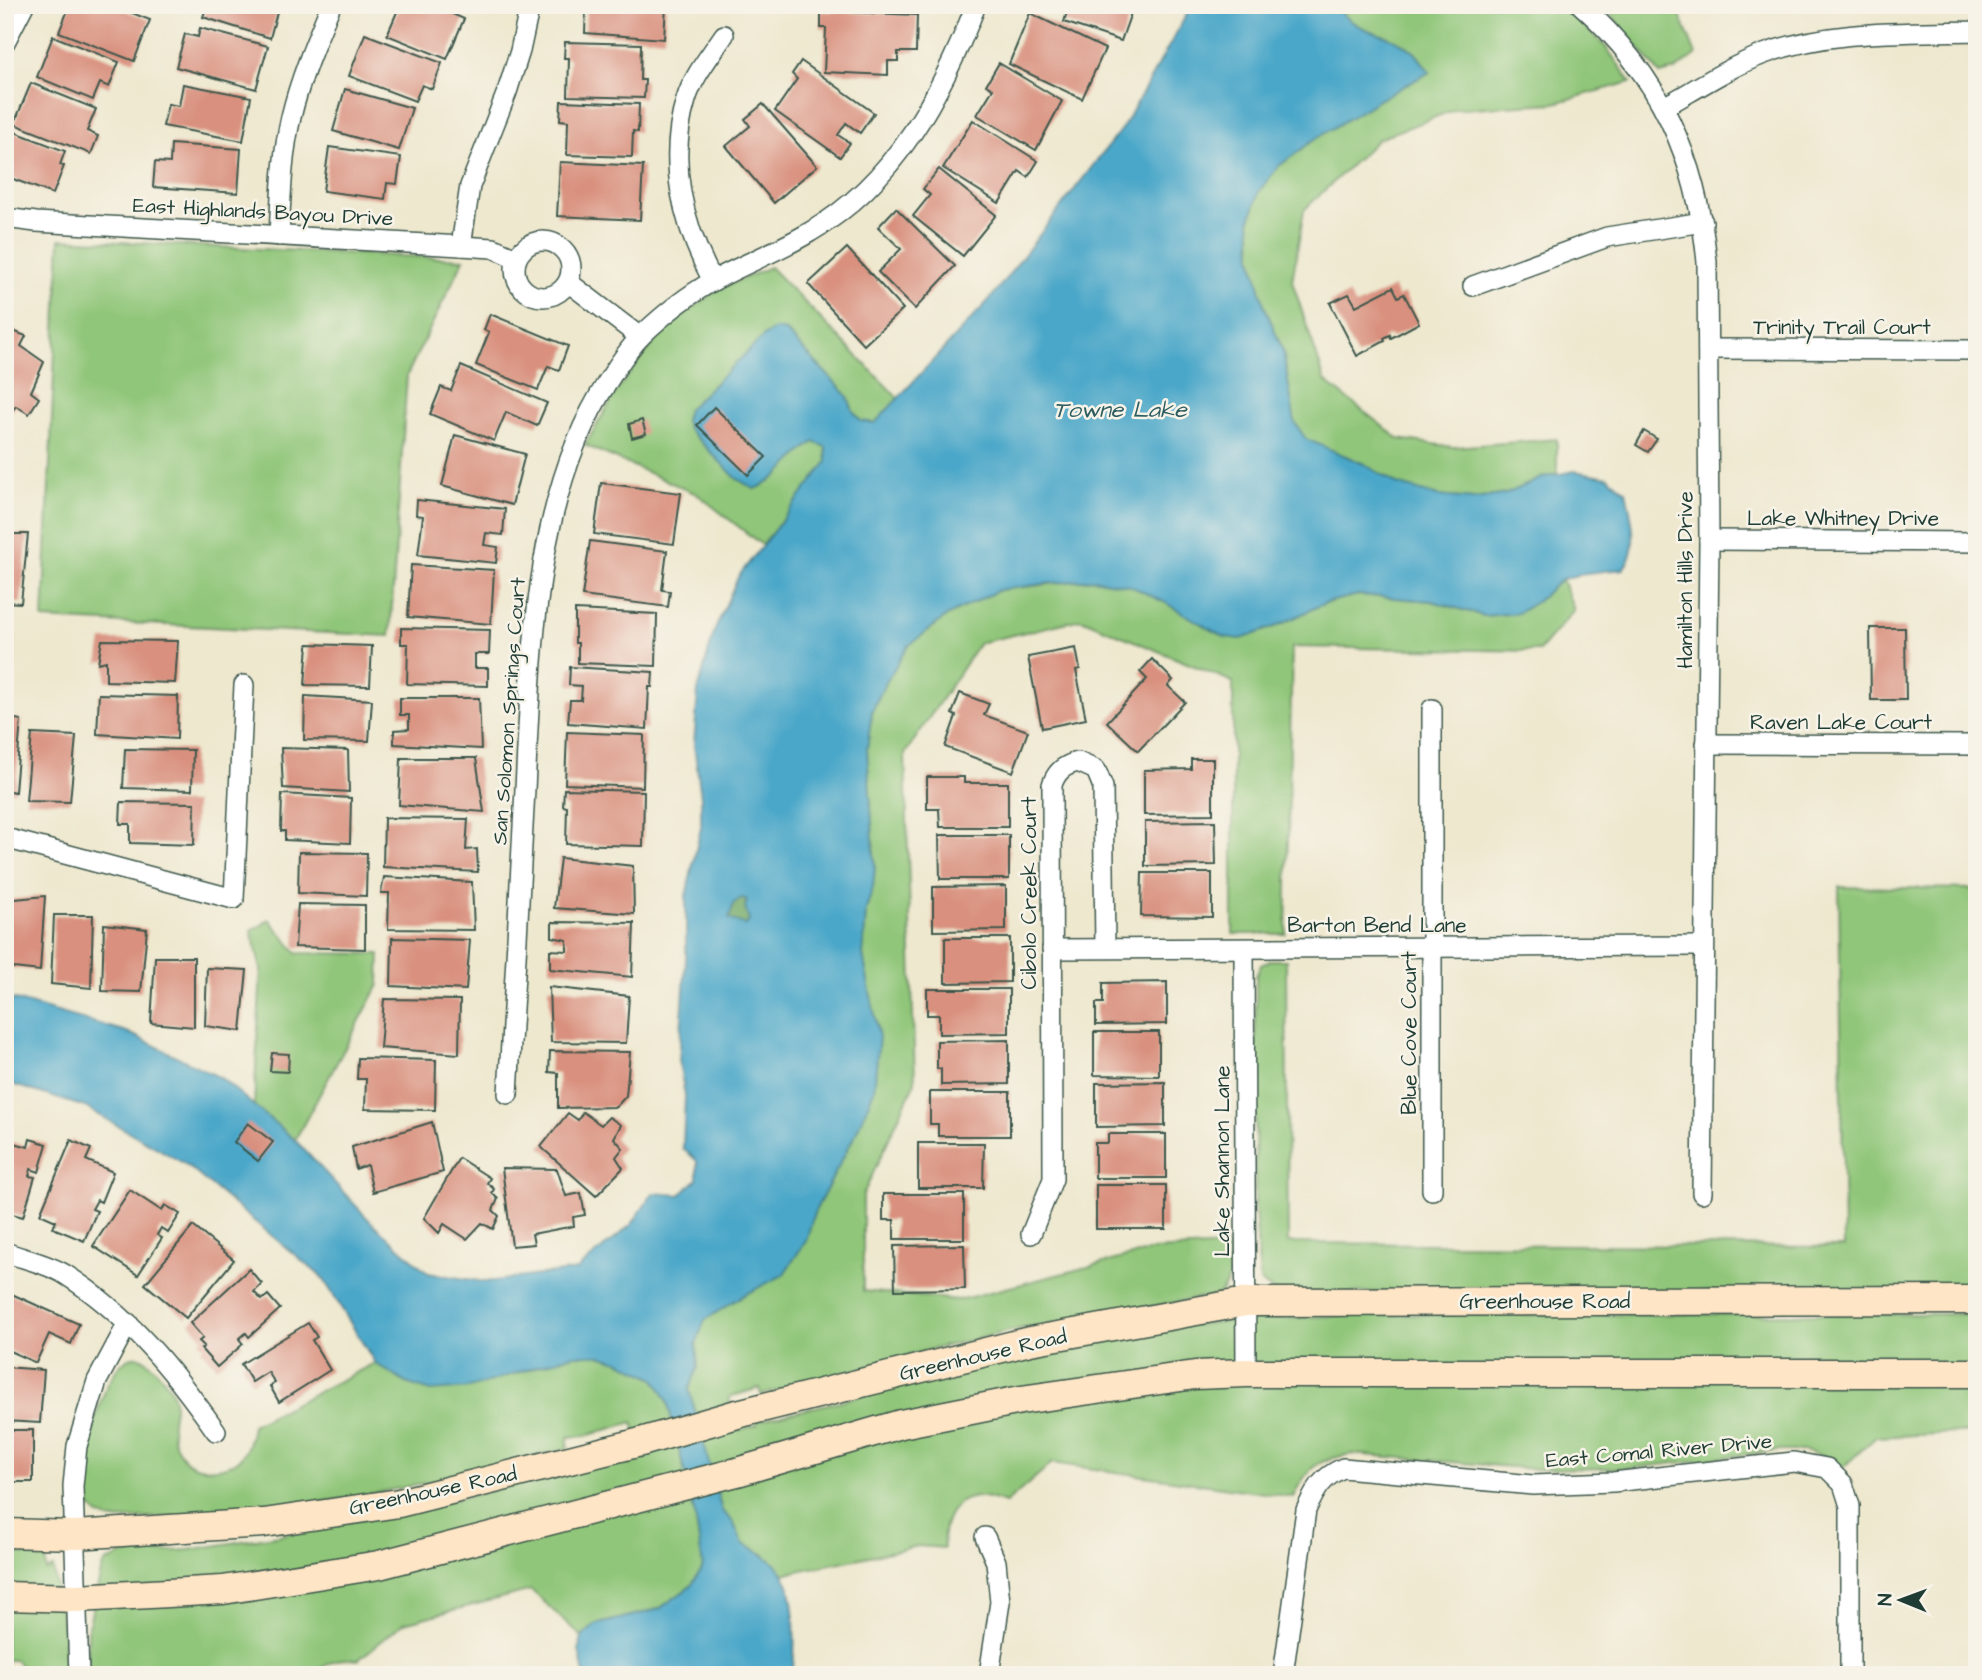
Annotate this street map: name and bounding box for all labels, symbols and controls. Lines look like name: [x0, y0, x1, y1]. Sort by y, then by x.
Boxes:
street label: East Highlands Bayou Drive: [132, 191, 394, 235]
street label: Trinity Trail Court: [1753, 313, 1931, 344]
water label: Towne Lake: [1053, 394, 1188, 426]
street label: Hamilton Hills Drive: [1671, 491, 1700, 669]
street label: Lake Whitney Drive: [1747, 504, 1939, 535]
street label: San Solomon Springs Court: [485, 576, 535, 846]
street label: Raven Lake Court: [1750, 708, 1933, 737]
street label: Cibolo Creek Court: [1015, 796, 1044, 990]
street label: Barton Bend Lane: [1287, 911, 1467, 940]
street label: Blue Cove Court: [1395, 951, 1424, 1115]
street label: Lake Shannon Lane: [1208, 1065, 1237, 1257]
street label: Greenhouse Road: [1460, 1287, 1631, 1316]
street label: Greenhouse Road: [897, 1322, 1070, 1388]
street label: East Comal River Drive: [1545, 1427, 1773, 1475]
street label: Greenhouse Road: [346, 1459, 520, 1523]
north arrow: [1867, 1564, 1937, 1634]
text: N: [1872, 1593, 1899, 1606]

